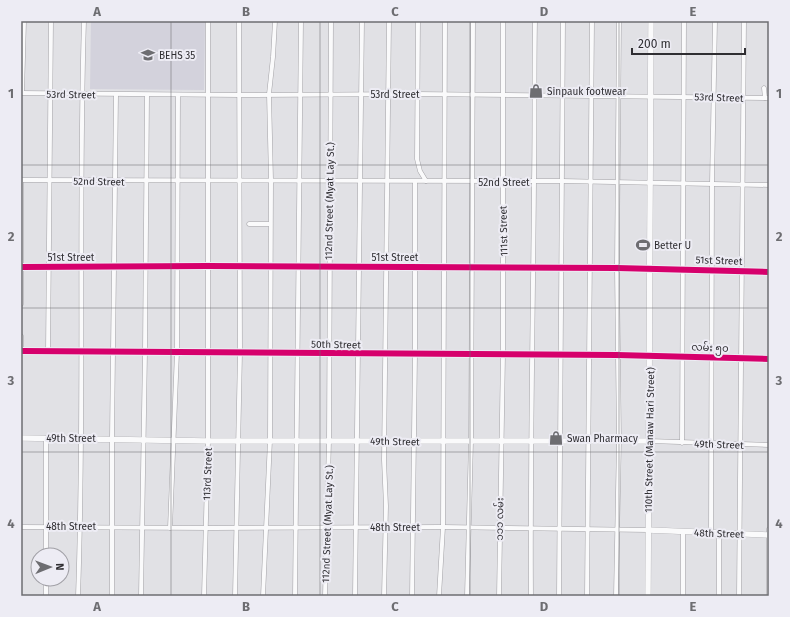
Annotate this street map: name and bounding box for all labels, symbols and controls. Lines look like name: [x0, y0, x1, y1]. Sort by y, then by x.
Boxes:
text: A: [92, 4, 101, 19]
text: B: [242, 4, 250, 19]
text: C: [391, 4, 399, 19]
text: D: [540, 4, 549, 19]
text: E: [690, 4, 697, 19]
scale bar: [632, 30, 745, 56]
text: 200 m: [638, 37, 671, 51]
school or university icon: BEHS 35: [140, 47, 156, 63]
place label: BEHS 35: [159, 50, 195, 62]
shop icon: Sinpauk footwear: [528, 83, 544, 99]
text: 1: [8, 86, 14, 101]
place label: Sinpauk footwear: [547, 86, 626, 98]
text: 1: [776, 86, 782, 101]
street label: 53rd Street: [46, 89, 96, 101]
street label: 53rd Street: [370, 89, 420, 101]
street label: 53rd Street: [694, 91, 744, 105]
street label: 112nd Street (Myat Lay St.): [322, 142, 337, 260]
street label: 52nd Street: [73, 176, 125, 188]
street label: 52nd Street: [478, 177, 530, 189]
street label: 111st Street: [498, 205, 510, 256]
text: 2: [8, 229, 15, 244]
text: 2: [776, 229, 783, 244]
sports icon: Better U: [635, 237, 651, 253]
place label: Better U: [654, 240, 691, 252]
street label: 51st Street: [48, 252, 95, 264]
street label: 51st Street: [372, 252, 419, 264]
street label: 51st Street: [695, 254, 743, 268]
street label: 50th Street: [311, 339, 361, 351]
street label: လမ်း ၅၀: [691, 339, 729, 357]
street label: 110th Street (Manaw Hari Street): [642, 367, 657, 513]
text: 3: [7, 373, 15, 388]
text: 3: [775, 373, 783, 388]
shop icon: Swan Pharmacy: [548, 430, 564, 446]
street label: 49th Street: [46, 433, 96, 445]
place label: Swan Pharmacy: [567, 433, 638, 445]
street label: 49th Street: [370, 436, 420, 448]
street label: 49th Street: [694, 438, 744, 452]
street label: 113rd Street: [201, 447, 215, 501]
street label: 112nd Street (Myat Lay St.): [319, 465, 336, 583]
street label: ၁၁၁ လမ်း: [492, 497, 506, 541]
text: 4: [7, 516, 15, 531]
text: 4: [775, 516, 783, 531]
street label: 48th Street: [46, 521, 96, 533]
street label: 48th Street: [370, 522, 420, 534]
street label: 48th Street: [694, 527, 745, 541]
north arrow: [30, 547, 70, 587]
text: N: [53, 563, 66, 571]
text: A: [92, 599, 101, 614]
text: B: [242, 599, 250, 614]
text: C: [391, 599, 399, 614]
text: D: [540, 599, 549, 614]
text: E: [690, 599, 697, 614]

